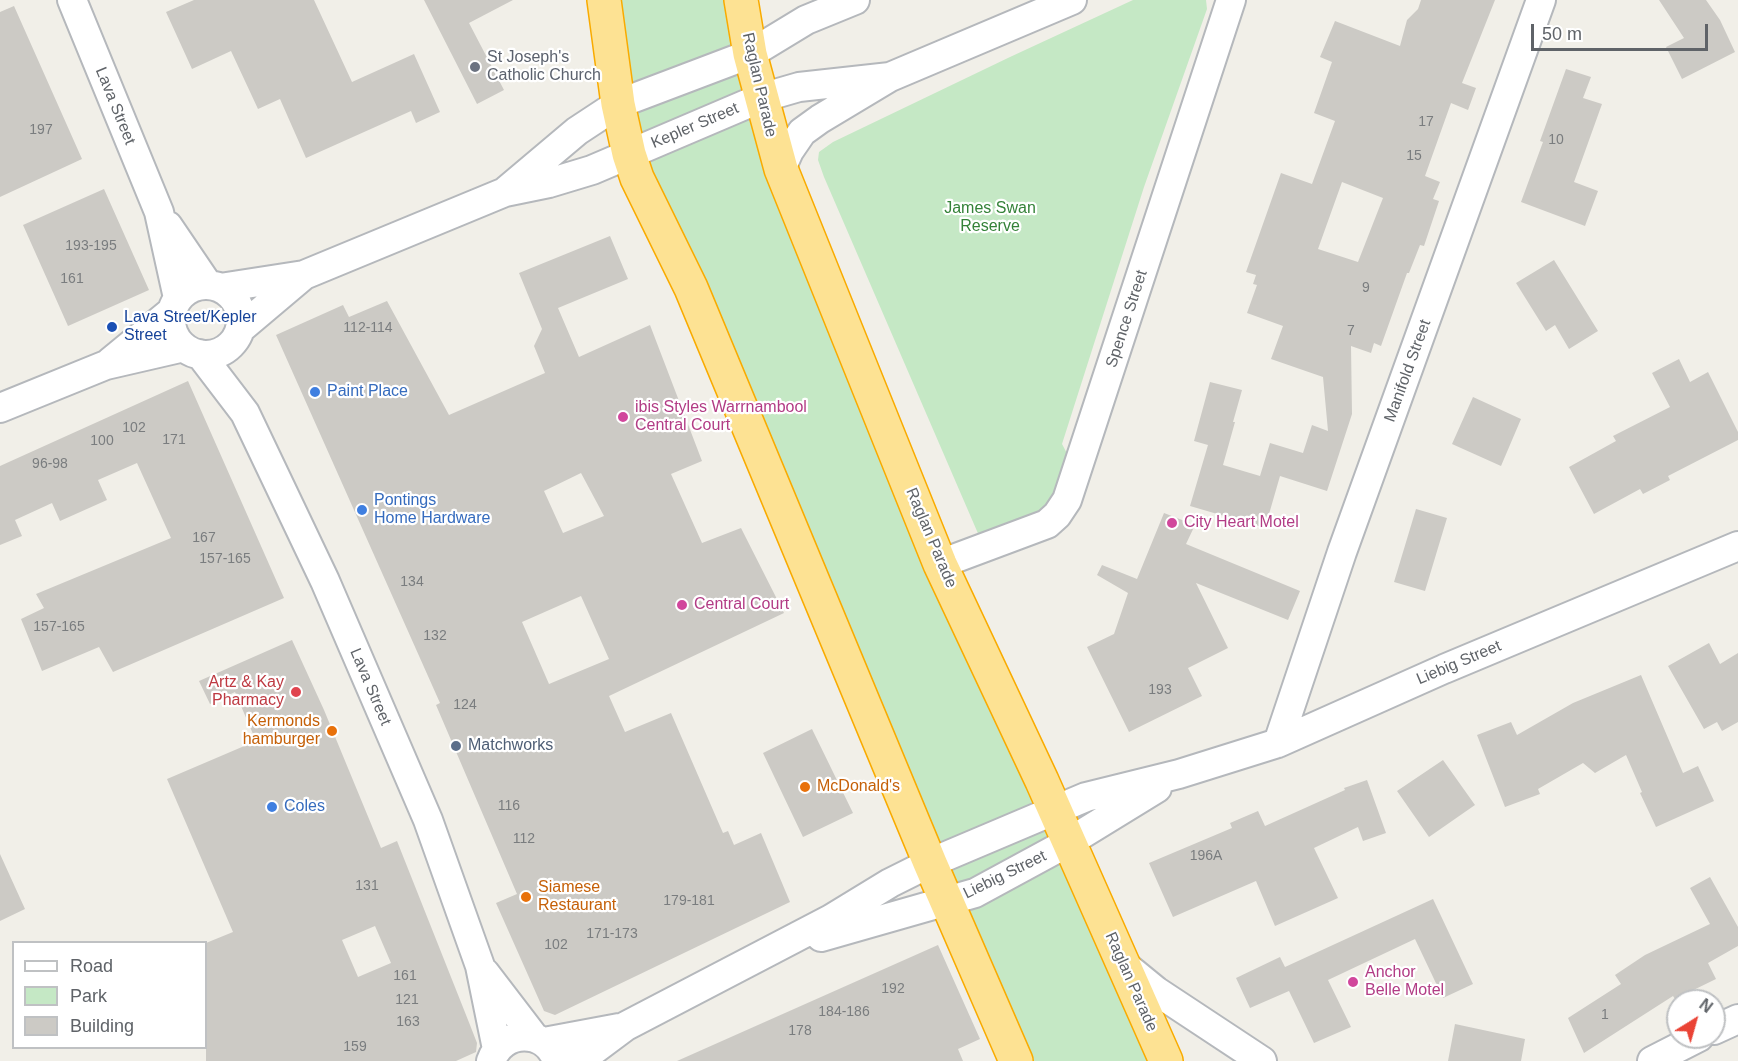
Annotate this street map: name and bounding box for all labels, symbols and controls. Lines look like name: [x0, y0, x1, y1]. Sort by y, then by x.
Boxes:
scale bar: [1534, 12, 1711, 50]
text: 50 m: [1542, 24, 1582, 44]
street label: Raglan Parade: [738, 31, 780, 139]
place label: St Joseph's Catholic Church: [487, 48, 601, 86]
marker: St Joseph's Catholic Church: [468, 60, 482, 74]
street label: Lava Street: [91, 64, 139, 148]
street label: Kepler Street: [648, 99, 742, 153]
house number: 17: [1418, 114, 1434, 130]
house number: 197: [29, 122, 53, 138]
house number: 10: [1548, 132, 1564, 148]
house number: 15: [1406, 148, 1422, 164]
park label: James Swan Reserve: [944, 199, 1036, 237]
house number: 193-195: [65, 238, 117, 254]
street label: Spence Street: [1102, 268, 1152, 370]
house number: 161: [60, 271, 84, 287]
house number: 9: [1362, 280, 1370, 296]
place label: Lava Street/Kepler Street: [124, 308, 257, 346]
street label: Manifold Street: [1381, 317, 1435, 425]
marker: Lava Street/Kepler Street: [105, 320, 119, 334]
house number: 112-114: [343, 320, 393, 336]
house number: 7: [1347, 323, 1355, 339]
place label: Paint Place: [327, 382, 408, 402]
marker: Paint Place: [308, 385, 322, 399]
place label: ibis Styles Warrnambool Central Court: [635, 398, 807, 436]
marker: ibis Styles Warrnambool Central Court: [616, 410, 630, 424]
house number: 102: [122, 420, 146, 436]
house number: 171: [162, 432, 186, 448]
house number: 100: [90, 433, 114, 449]
house number: 96-98: [32, 456, 68, 472]
street label: Raglan Parade: [901, 485, 961, 591]
place label: Pontings Home Hardware: [374, 491, 490, 529]
marker: Pontings Home Hardware: [355, 503, 369, 517]
place label: City Heart Motel: [1184, 513, 1299, 533]
marker: City Heart Motel: [1165, 516, 1179, 530]
house number: 167: [192, 530, 216, 546]
house number: 157-165: [199, 551, 251, 567]
house number: 134: [400, 574, 424, 590]
place label: Central Court: [694, 595, 789, 615]
marker: Central Court: [675, 598, 689, 612]
house number: 157-165: [33, 619, 85, 635]
house number: 132: [423, 628, 447, 644]
street label: Liebig Street: [1414, 637, 1504, 689]
street label: Lava Street: [345, 646, 395, 728]
place label: Artz & Kay Pharmacy: [208, 673, 284, 711]
house number: 193: [1148, 682, 1172, 698]
marker: Artz & Kay Pharmacy: [289, 685, 303, 699]
house number: 124: [453, 697, 477, 713]
place label: Kermonds hamburger: [243, 712, 320, 750]
marker: Kermonds hamburger: [325, 724, 339, 738]
place label: Matchworks: [468, 736, 553, 756]
marker: Matchworks: [449, 739, 463, 753]
place label: McDonald's: [817, 777, 900, 797]
marker: McDonald's: [798, 780, 812, 794]
place label: Coles: [284, 797, 325, 817]
house number: 116: [498, 798, 520, 814]
marker: Coles: [265, 800, 279, 814]
house number: 112: [513, 831, 535, 847]
street label: Liebig Street: [960, 847, 1050, 903]
house number: 196A: [1190, 848, 1222, 864]
house number: 131: [355, 878, 379, 894]
place label: Siamese Restaurant: [538, 878, 616, 916]
marker: Siamese Restaurant: [519, 890, 533, 904]
house number: 179-181: [663, 893, 715, 909]
house number: 171-173: [586, 926, 638, 942]
street label: Raglan Parade: [1101, 929, 1161, 1035]
house number: 102: [544, 937, 568, 953]
legend: [12, 941, 207, 1049]
text: Road: [70, 956, 113, 976]
place label: Anchor Belle Motel: [1365, 963, 1444, 1001]
house number: 161: [393, 968, 417, 984]
marker: Anchor Belle Motel: [1346, 975, 1360, 989]
house number: 192: [881, 981, 905, 997]
text: Park: [70, 986, 107, 1006]
north arrow: [1666, 989, 1726, 1049]
house number: 121: [395, 992, 419, 1008]
text: N: [1696, 996, 1716, 1016]
house number: 184-186: [818, 1004, 870, 1020]
house number: 1: [1601, 1007, 1609, 1023]
house number: 163: [396, 1014, 420, 1030]
text: Building: [70, 1016, 134, 1036]
house number: 178: [788, 1023, 812, 1039]
house number: 159: [343, 1039, 367, 1055]

